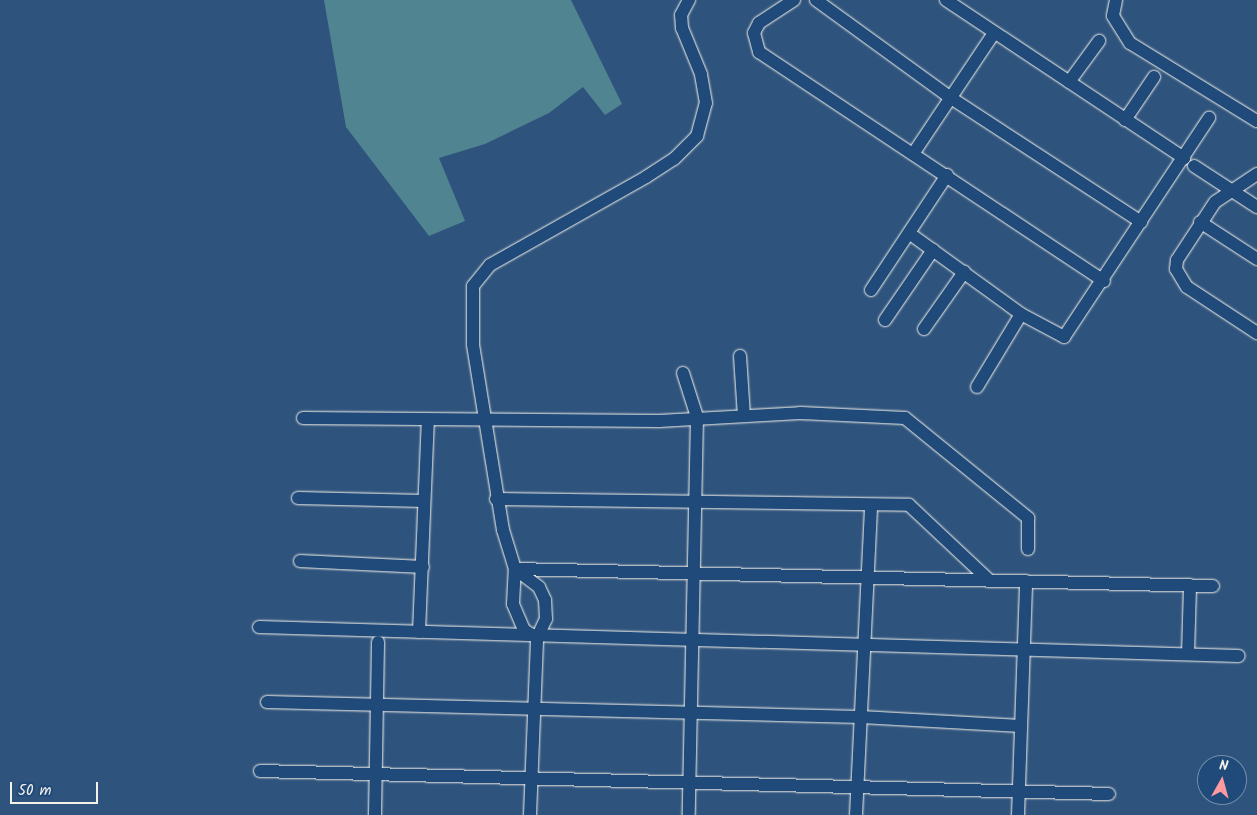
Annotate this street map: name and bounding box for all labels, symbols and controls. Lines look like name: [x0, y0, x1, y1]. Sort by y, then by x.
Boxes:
north arrow: [1197, 755, 1247, 805]
text: N: [1218, 755, 1229, 778]
scale bar: [12, 772, 100, 804]
text: 50 m: [18, 779, 52, 803]

